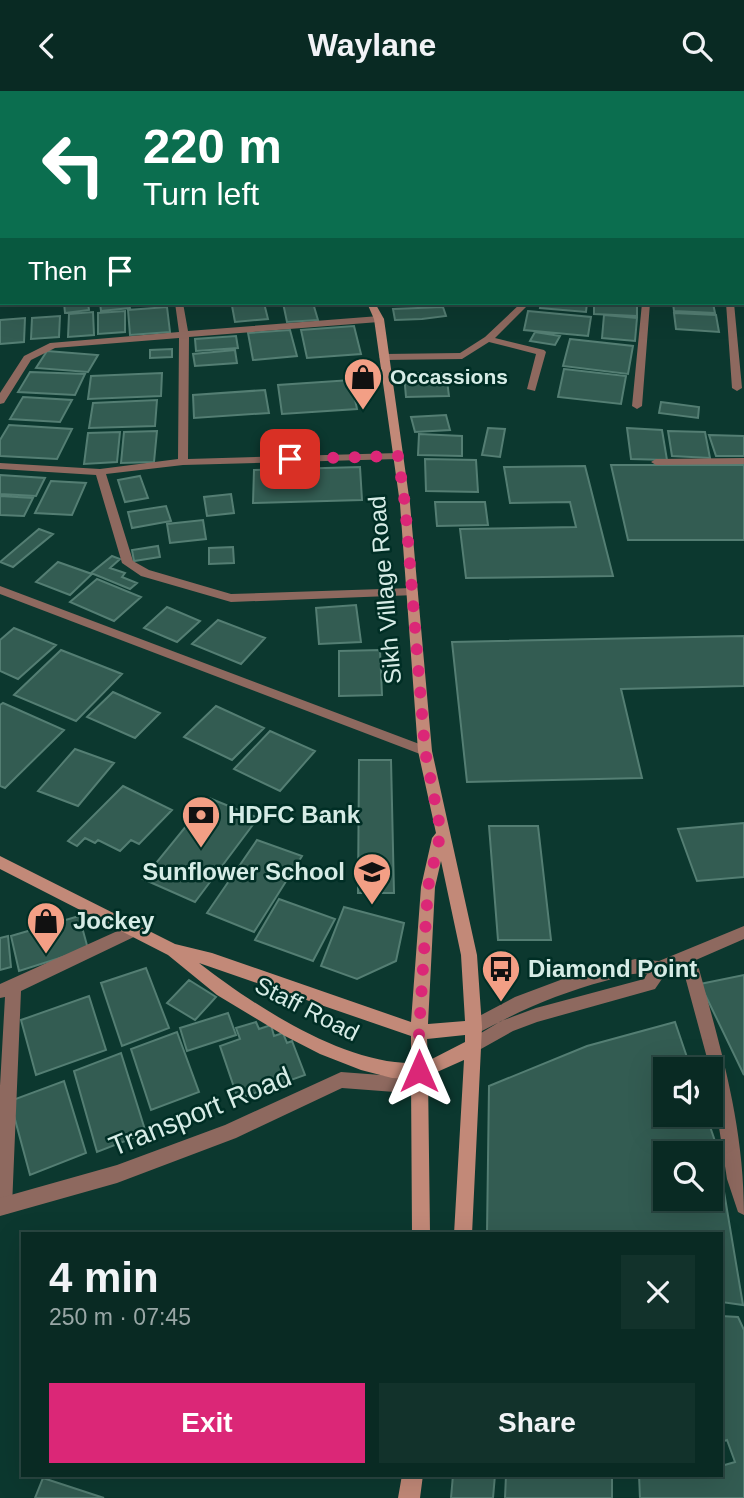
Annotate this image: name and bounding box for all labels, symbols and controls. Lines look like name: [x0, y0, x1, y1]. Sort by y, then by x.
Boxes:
icon: back: [28, 27, 66, 65]
text: Waylane: [308, 27, 436, 63]
icon: search: [678, 27, 716, 65]
icon: left: [28, 119, 119, 210]
text: 220 m: [143, 119, 282, 173]
text: Turn left: [143, 176, 259, 212]
icon: arrive: [101, 252, 139, 290]
text: Then: [28, 256, 87, 286]
shop icon: Occassions: [342, 356, 384, 411]
place label: Occassions: [390, 365, 508, 388]
pin: [260, 429, 320, 489]
icon: arrive: [271, 440, 309, 478]
street label: Sikh Village Road: [363, 495, 406, 685]
bank icon: HDFC Bank: [180, 794, 222, 849]
place label: HDFC Bank: [228, 801, 361, 828]
school or university icon: Sunflower School: [351, 851, 393, 906]
place label: Sunflower School: [142, 858, 345, 885]
shop icon: Jockey: [25, 900, 67, 955]
place label: Jockey: [73, 907, 155, 934]
bus stop icon: Diamond Point: [480, 948, 522, 1003]
place label: Diamond Point: [528, 955, 697, 982]
street label: Staff Road: [251, 971, 364, 1046]
position arrow: [382, 1034, 456, 1108]
map controls: [653, 1057, 723, 1211]
button: sound: [653, 1057, 723, 1127]
street label: Transport Road: [105, 1061, 296, 1162]
button: search: [653, 1141, 723, 1211]
text: 4 min: [49, 1254, 159, 1301]
button: close: [621, 1255, 695, 1329]
text: 250 m · 07:45: [49, 1304, 191, 1330]
button: Exit: [49, 1383, 365, 1463]
button: Share: [379, 1383, 695, 1463]

